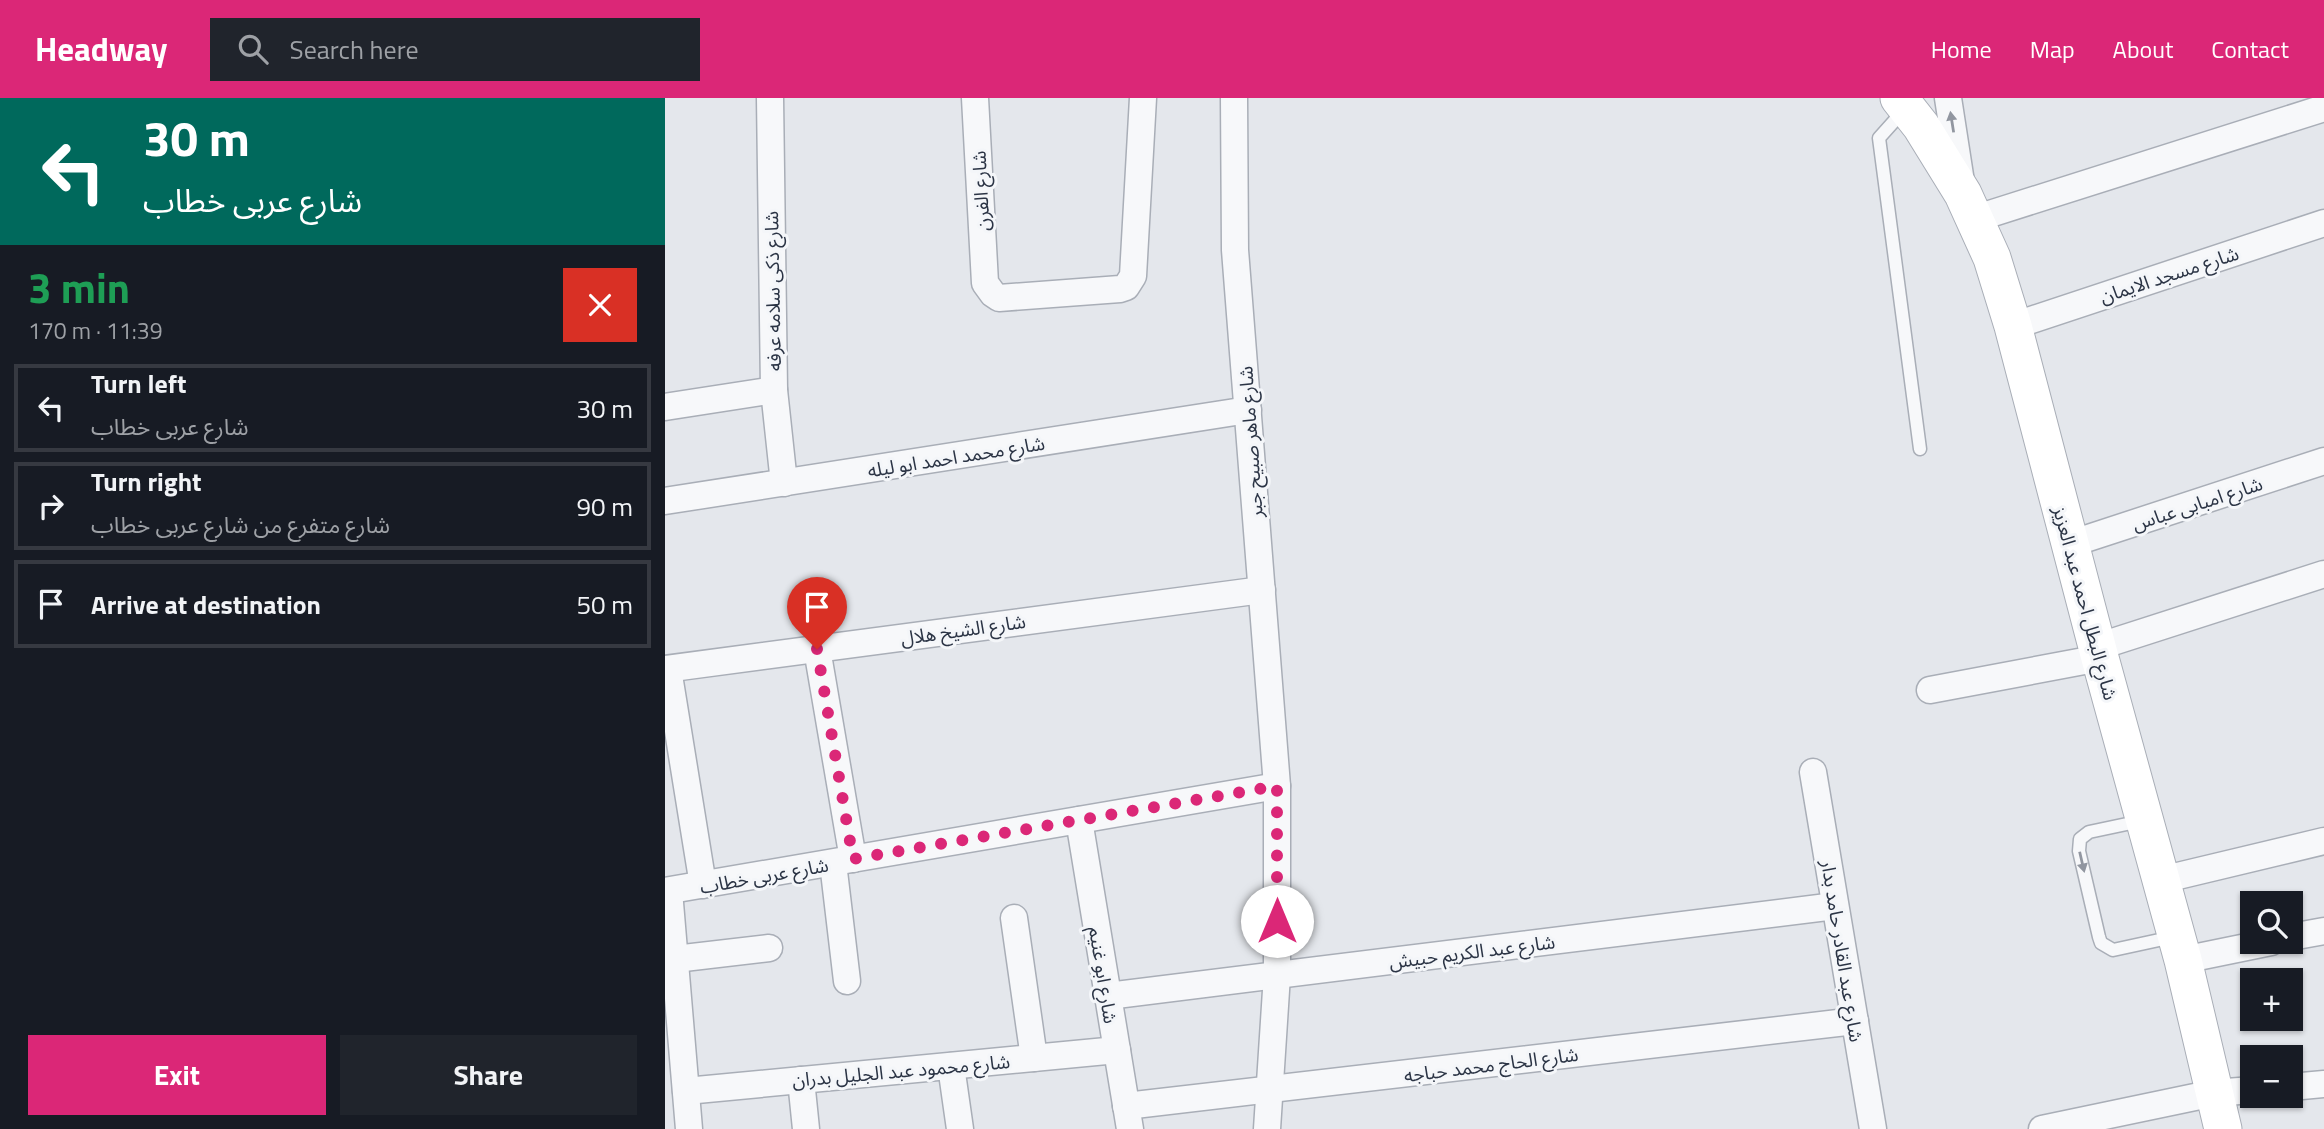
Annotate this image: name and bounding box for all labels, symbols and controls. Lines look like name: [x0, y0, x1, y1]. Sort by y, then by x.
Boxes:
search box: [210, 18, 700, 81]
text: Headway: [35, 24, 168, 74]
icon: search: [234, 30, 272, 68]
text: Search here: [290, 30, 419, 69]
text: Home: [1931, 31, 1992, 67]
text: Map: [2030, 31, 2075, 67]
text: About: [2113, 31, 2173, 67]
text: Contact: [2211, 31, 2289, 67]
text: 30 m: [143, 100, 250, 175]
one-way arrow: [1946, 111, 1957, 133]
icon: left: [28, 126, 119, 217]
street label: شارع الفرن: [963, 150, 997, 232]
text: شارع عربى خطاب: [143, 176, 362, 224]
street label: شارع ذكى سلامه عرفه: [756, 211, 788, 371]
street label: شارع مسجد الايمان: [2096, 238, 2242, 310]
text: 3 min: [28, 255, 130, 319]
button: close: [563, 268, 637, 342]
text: 170 m · 11:39: [28, 313, 163, 348]
text: Turn left: [91, 364, 186, 403]
street label: شارع ماهر صبيح جبر: [1230, 365, 1271, 520]
icon: left: [32, 389, 70, 427]
text: 30 m: [576, 389, 633, 428]
text: شارع عربى خطاب: [91, 409, 248, 444]
street label: شارع محمد احمد ابو ليله: [865, 428, 1047, 484]
text: Turn right: [91, 462, 202, 501]
street label: شارع امبابى عباس: [2128, 468, 2266, 538]
icon: right: [32, 487, 70, 525]
text: 90 m: [576, 487, 633, 526]
street label: شارع البطل احمد عبد العزيز: [2046, 502, 2126, 703]
text: شارع متفرع من شارع عربى خطاب: [91, 507, 390, 542]
pin: [787, 577, 847, 649]
icon: arrive: [32, 585, 70, 623]
text: Arrive at destination: [91, 585, 321, 624]
text: 50 m: [576, 585, 633, 624]
icon: arrive: [798, 588, 836, 626]
street label: شارع الشيخ هلال: [899, 606, 1028, 653]
street label: شارع عربى خطاب: [697, 849, 831, 901]
one-way arrow: [2076, 851, 2087, 873]
street label: شارع عبد القادر حامد بدار: [1814, 857, 1872, 1044]
position arrow: [1240, 884, 1314, 958]
map controls: [2240, 891, 2303, 1108]
button: search: [2240, 891, 2303, 954]
street label: شارع ابو غنيم: [1081, 924, 1126, 1026]
street label: شارع عبد الكريم حبيش: [1387, 926, 1557, 977]
button: +: [2240, 968, 2303, 1031]
button: Exit: [28, 1035, 326, 1115]
button: Share: [340, 1035, 637, 1115]
street label: شارع الحاج محمد حباجه: [1402, 1039, 1580, 1089]
button: −: [2240, 1045, 2303, 1108]
street label: شارع محمود عبد الجليل بدران: [791, 1046, 1011, 1094]

